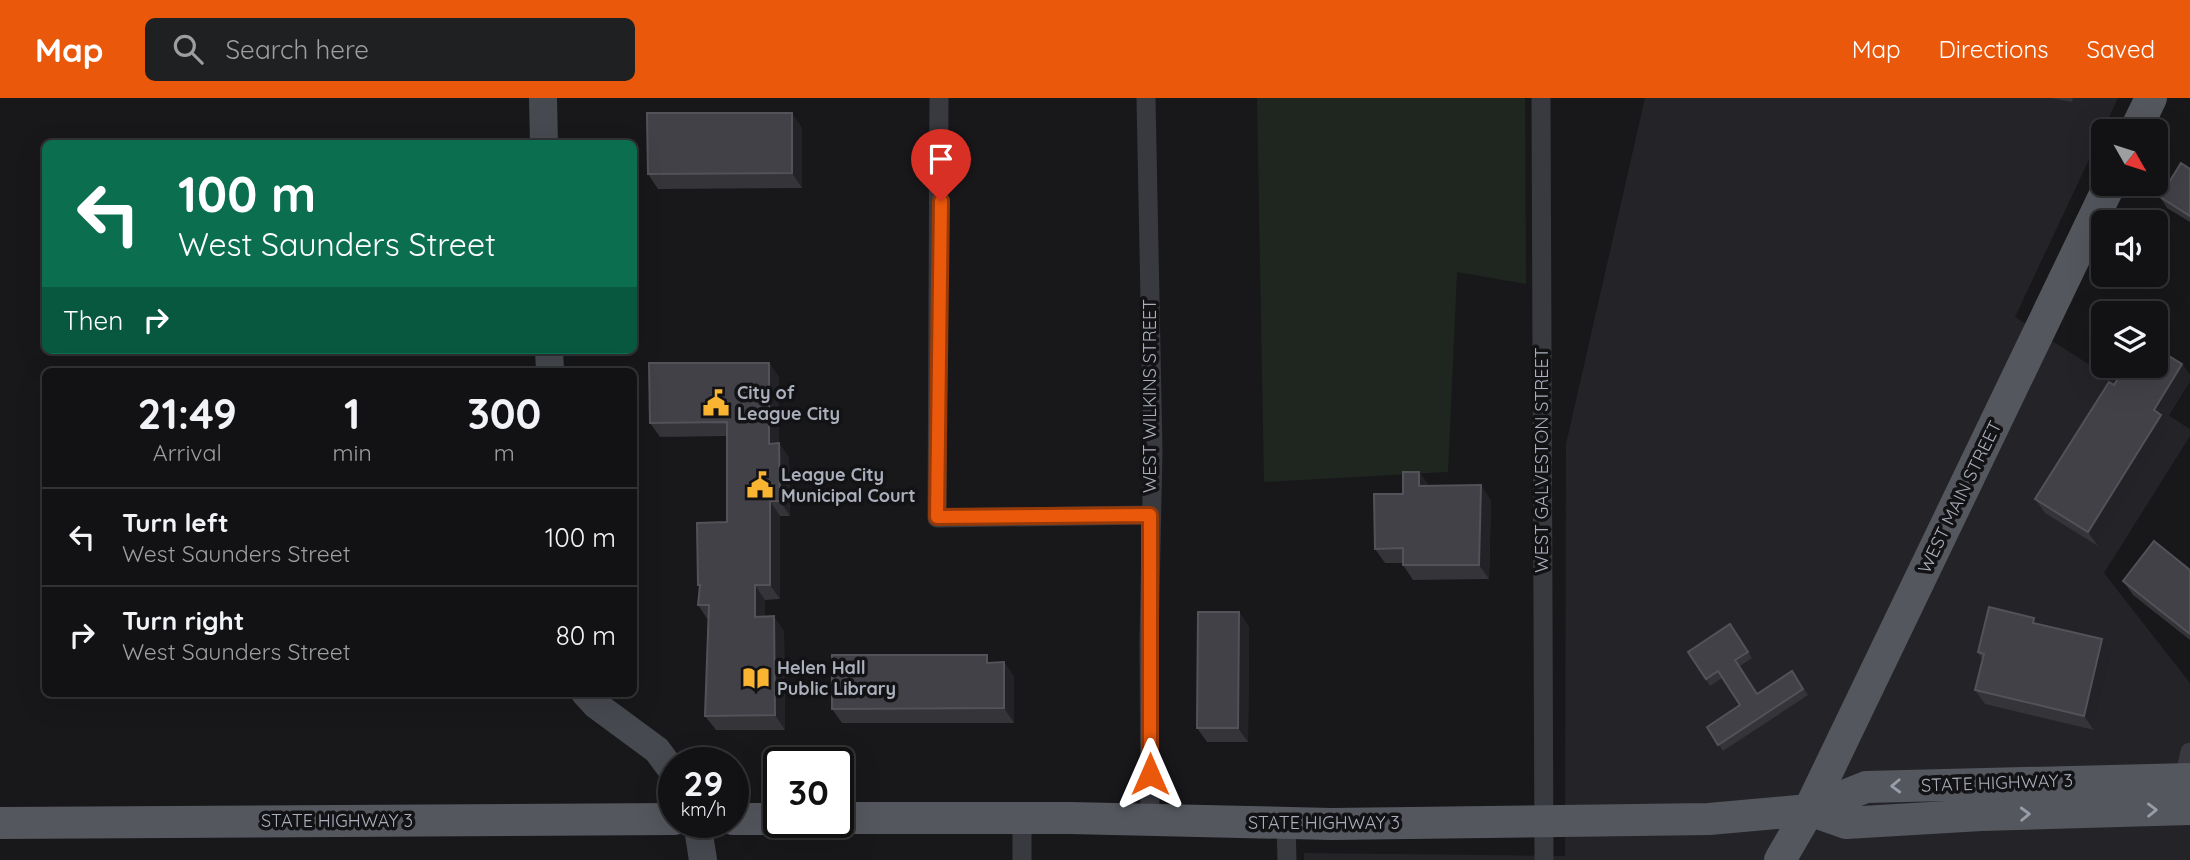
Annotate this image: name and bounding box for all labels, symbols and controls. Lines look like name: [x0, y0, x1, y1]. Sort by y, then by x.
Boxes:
search box: [145, 18, 635, 81]
text: Map: [35, 29, 103, 70]
icon: search: [169, 30, 207, 68]
text: Search here: [225, 33, 369, 66]
text: Map: [1852, 34, 1901, 64]
text: Directions: [1939, 34, 2049, 64]
text: Saved: [2087, 34, 2155, 64]
north arrow: [2091, 119, 2168, 196]
map controls: [2091, 119, 2168, 378]
pin: [911, 129, 971, 201]
icon: arrive: [922, 140, 960, 178]
text: 100 m: [178, 163, 316, 224]
icon: left: [63, 168, 154, 259]
button: sound: [2091, 210, 2168, 287]
text: West Saunders Street: [178, 224, 496, 264]
street label: WEST WILKINS STREET: [1138, 299, 1161, 493]
icon: right: [137, 301, 175, 339]
button: layers: [2091, 301, 2168, 378]
text: Then: [63, 304, 123, 337]
street label: WEST GALVESTON STREET: [1530, 347, 1553, 573]
place label: City of League City: [737, 381, 840, 425]
text: 21:49: [138, 387, 237, 440]
text: 1: [344, 387, 360, 440]
text: 300: [467, 387, 541, 440]
public building icon: City of League City: [701, 388, 731, 418]
street label: WEST MAIN STREET: [1913, 417, 2007, 577]
text: Arrival: [153, 438, 222, 467]
text: min: [333, 438, 372, 467]
text: m: [494, 438, 515, 467]
place label: League City Municipal Court: [781, 463, 916, 507]
public building icon: League City Municipal Court: [745, 470, 775, 500]
text: Turn left: [122, 506, 229, 539]
icon: left: [63, 518, 101, 556]
text: 100 m: [545, 521, 616, 554]
text: West Saunders Street: [122, 539, 350, 568]
text: Turn right: [122, 604, 244, 637]
icon: right: [63, 616, 101, 654]
text: 80 m: [556, 619, 616, 652]
text: West Saunders Street: [122, 637, 350, 666]
place label: Helen Hall Public Library: [777, 656, 896, 700]
library icon: Helen Hall Public Library: [741, 663, 771, 693]
position arrow: [1113, 737, 1187, 811]
speed limit sign: 30: [763, 747, 854, 838]
text: 29: [684, 761, 723, 805]
street label: STATE HIGHWAY 3: [1921, 768, 2073, 797]
one-way arrow: [1891, 779, 1902, 794]
text: km/h: [681, 798, 726, 821]
one-way arrow: [2148, 802, 2158, 818]
one-way arrow: [2019, 806, 2030, 821]
street label: STATE HIGHWAY 3: [261, 809, 413, 832]
street label: STATE HIGHWAY 3: [1248, 811, 1400, 834]

